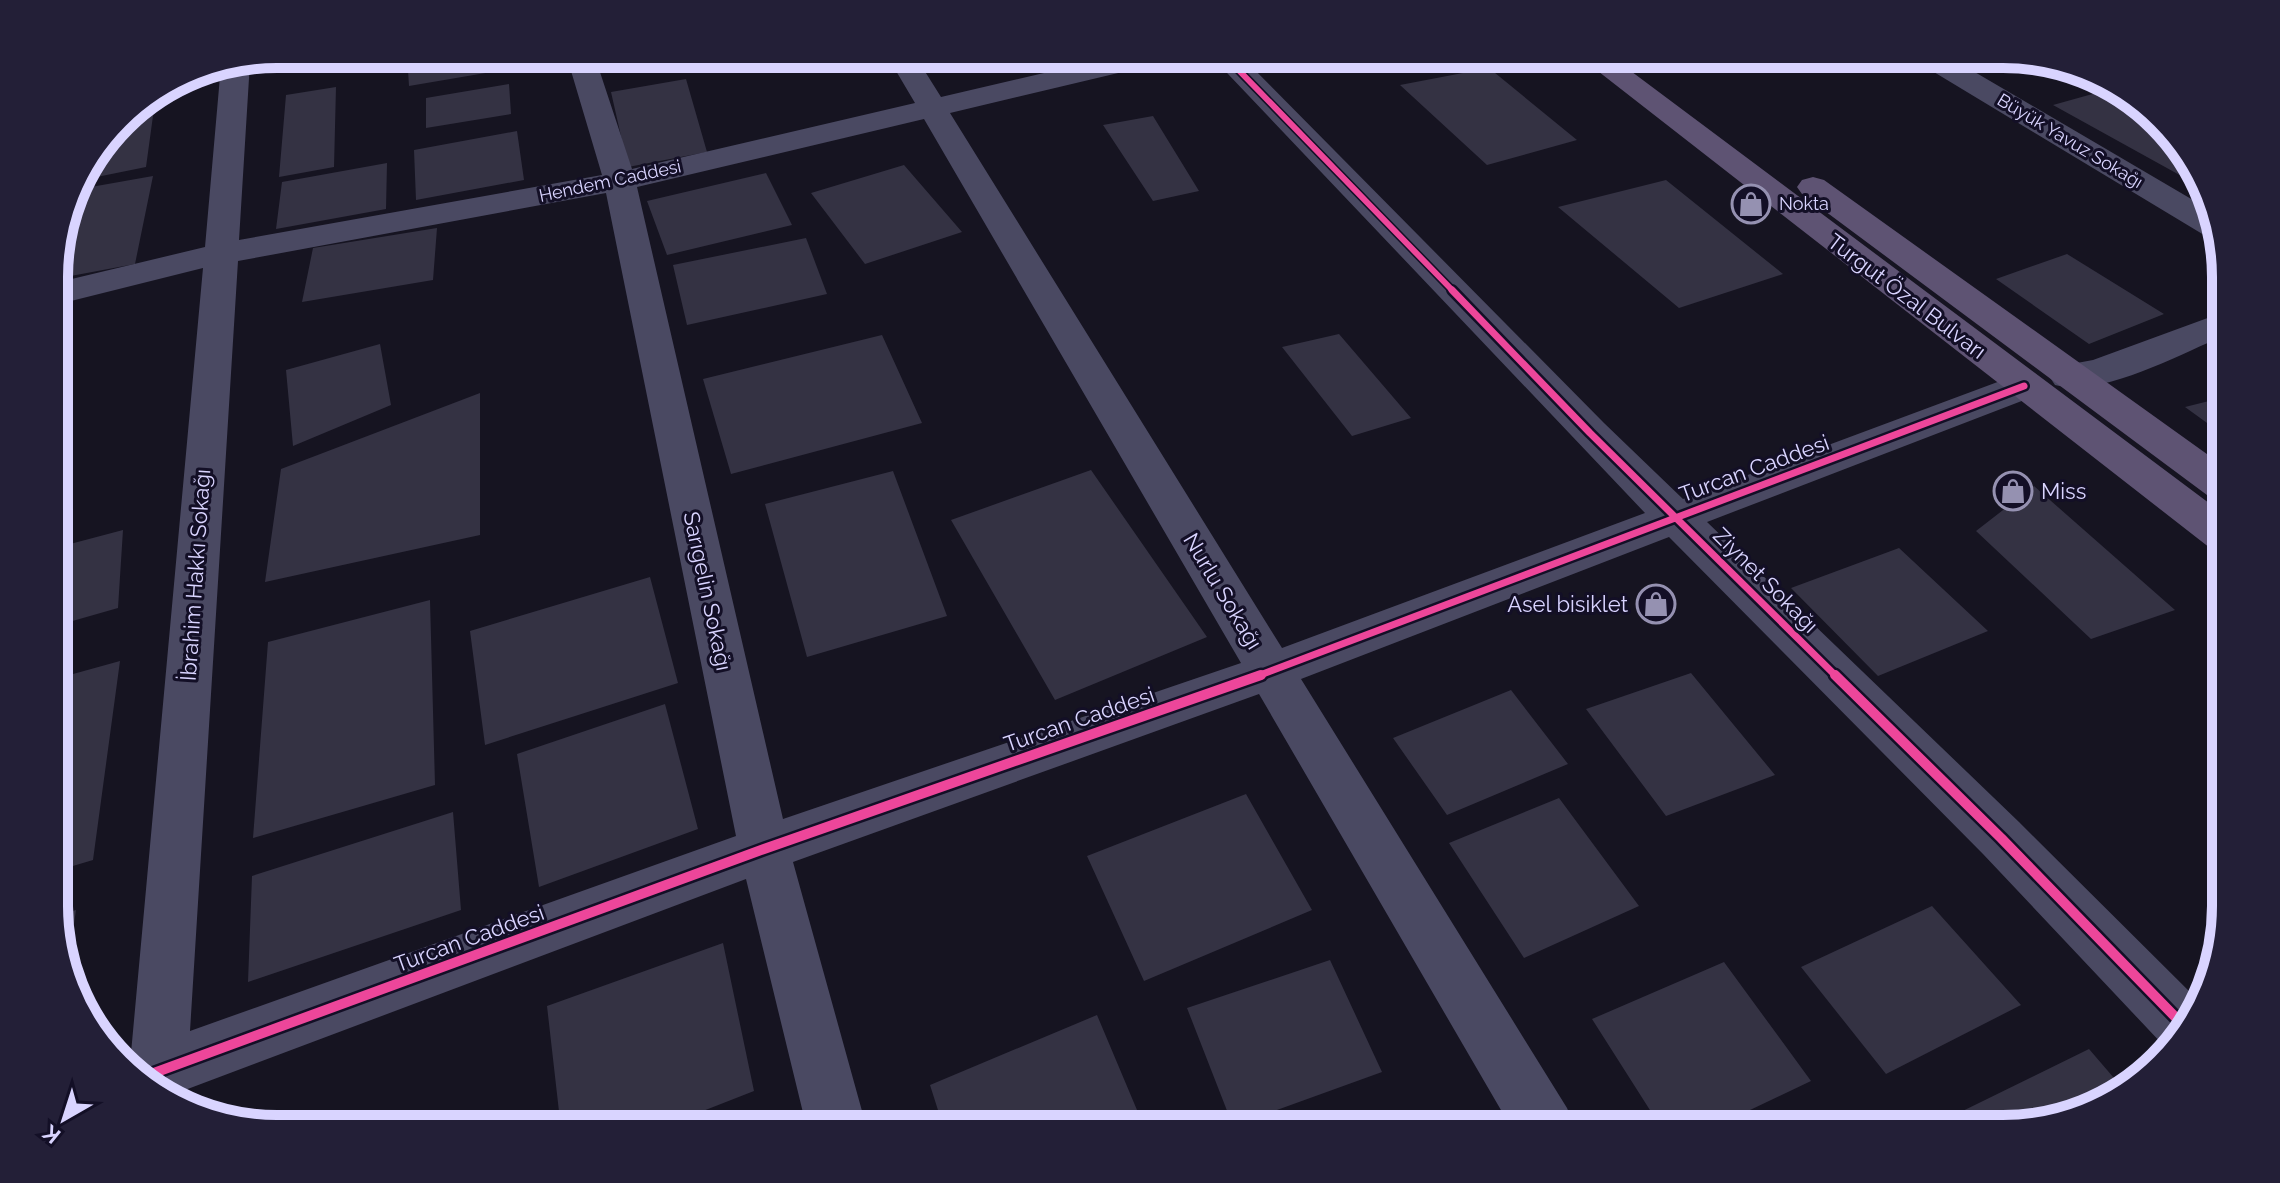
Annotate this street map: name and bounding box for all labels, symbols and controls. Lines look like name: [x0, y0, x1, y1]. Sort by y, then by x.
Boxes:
street label: Büyük Yavuz Sokağı: [1994, 89, 2147, 192]
street label: Hendem Caddesi: [537, 155, 683, 206]
shop icon: Nokta: [1730, 183, 1772, 225]
place label: Nokta: [1779, 193, 1829, 214]
street label: Turgut Özal Bulvarı: [1823, 228, 1991, 364]
street label: Turcan Caddesi: [1676, 429, 1832, 507]
street label: İbrahim Hakkı Sokağı: [175, 468, 215, 682]
shop icon: Miss: [1992, 470, 2034, 512]
place label: Miss: [2041, 478, 2086, 504]
street label: Sarıgelin Sokağı: [678, 509, 738, 673]
street label: Ziynet Sokağı: [1708, 522, 1824, 638]
street label: Nurlu Sokağı: [1178, 528, 1268, 654]
shop icon: Asel bisiklet: [1635, 583, 1677, 625]
place label: Asel bisiklet: [1507, 591, 1629, 617]
street label: Turcan Caddesi: [1000, 681, 1158, 757]
street label: Turcan Caddesi: [391, 899, 547, 977]
north arrow: [24, 1079, 104, 1159]
text: K: [37, 1120, 65, 1149]

